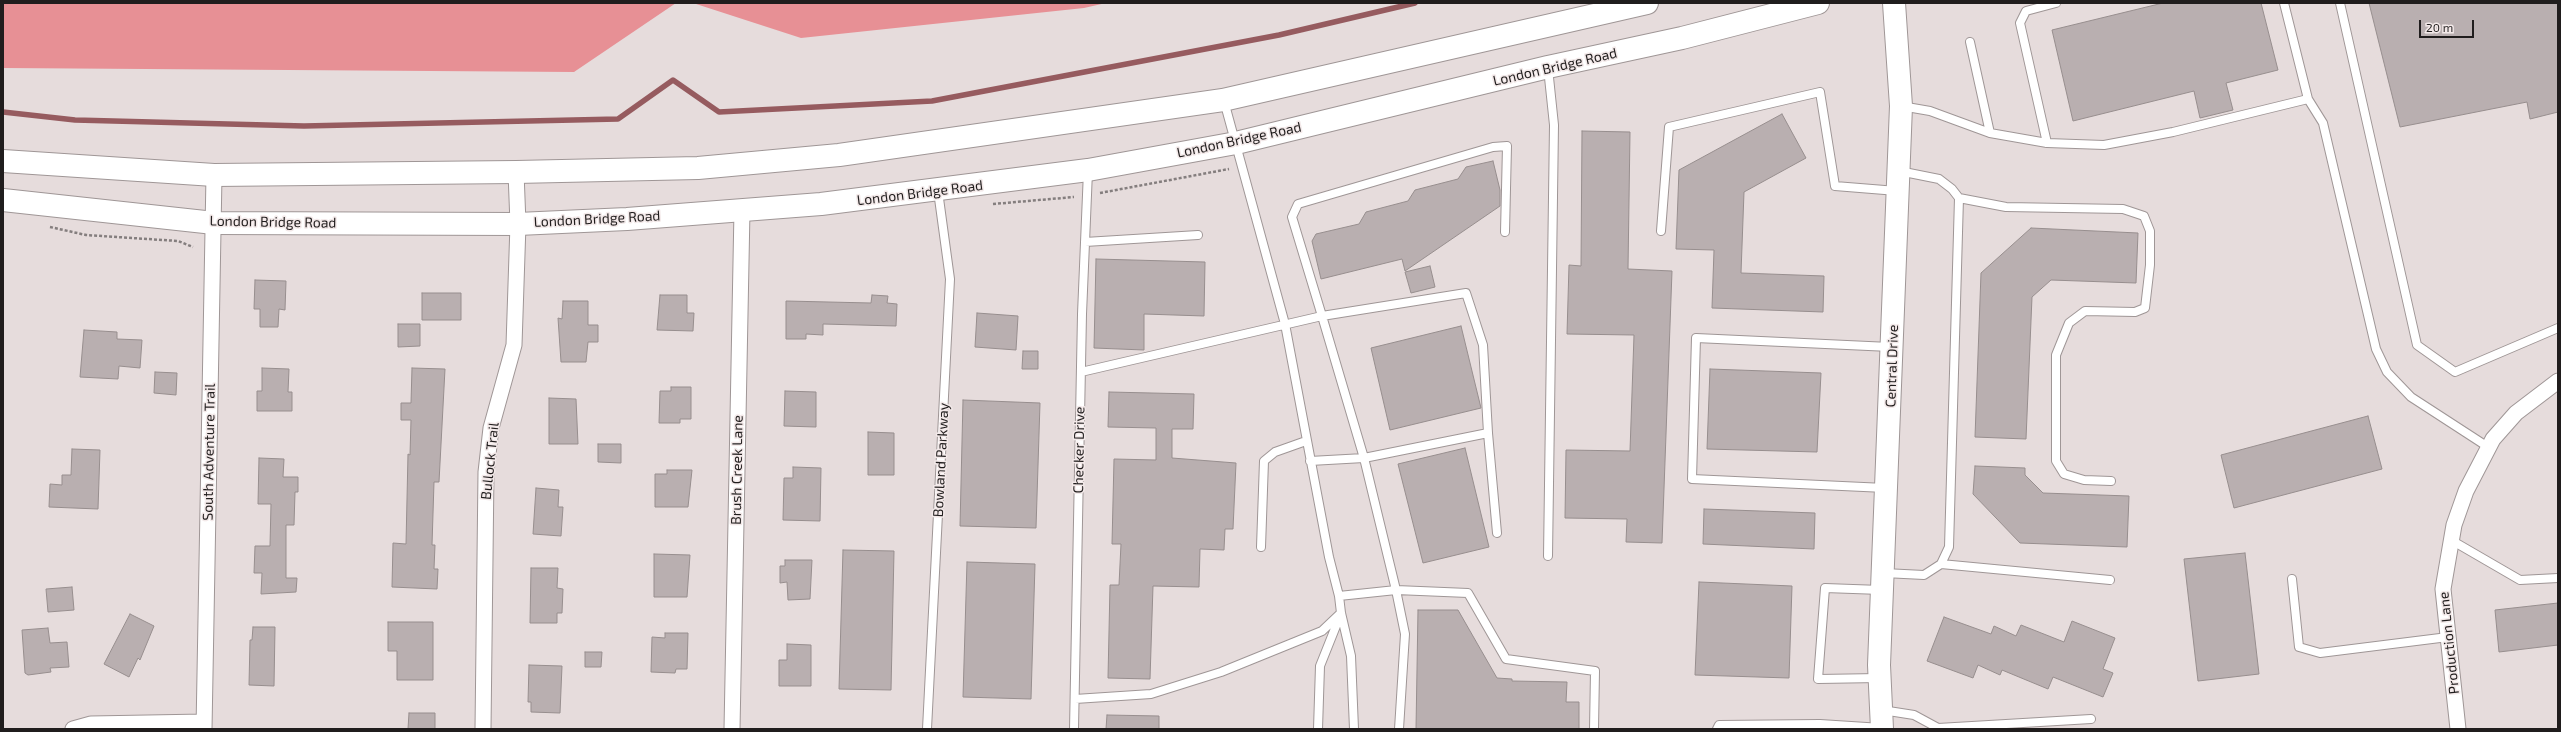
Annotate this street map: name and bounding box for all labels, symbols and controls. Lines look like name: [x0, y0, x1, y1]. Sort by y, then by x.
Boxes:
scale bar: [2421, 12, 2476, 38]
text: 20 m: [2426, 20, 2453, 34]
street label: London Bridge Road: [1491, 45, 1619, 89]
street label: London Bridge Road: [1175, 119, 1303, 161]
street label: London Bridge Road: [856, 177, 984, 209]
street label: London Bridge Road: [533, 207, 661, 231]
street label: London Bridge Road: [209, 212, 337, 232]
street label: Central Drive: [1882, 324, 1902, 408]
street label: South Adventure Trail: [199, 383, 219, 521]
street label: Bowland Parkway: [930, 402, 952, 518]
street label: Checker Drive: [1070, 406, 1088, 494]
street label: Brush Creek Lane: [728, 415, 746, 525]
street label: Bullock Trail: [478, 421, 502, 501]
street label: Production Lane: [2435, 591, 2463, 695]

